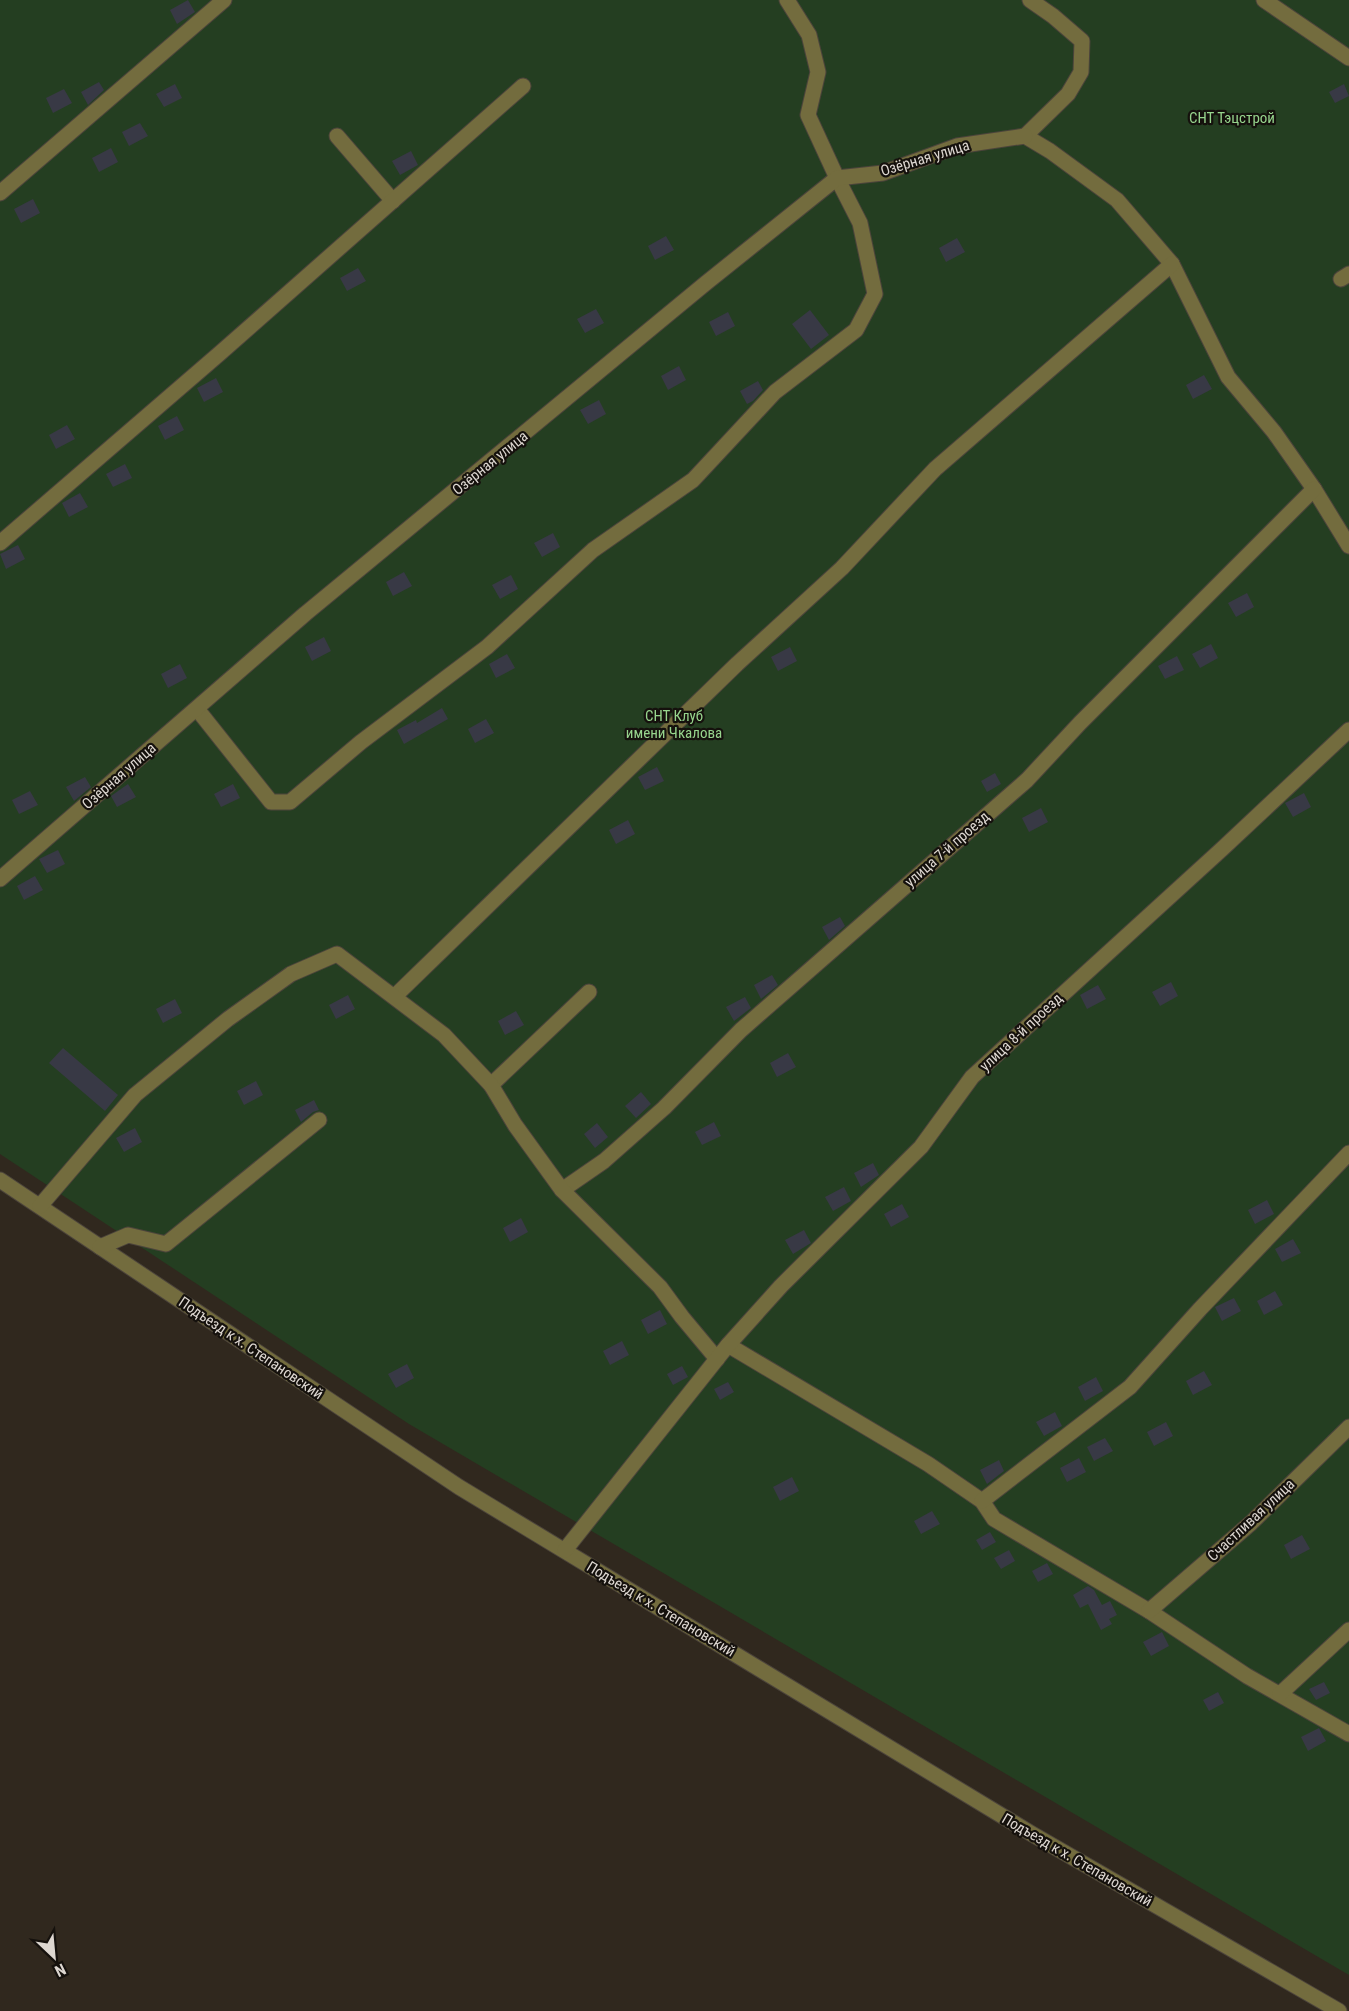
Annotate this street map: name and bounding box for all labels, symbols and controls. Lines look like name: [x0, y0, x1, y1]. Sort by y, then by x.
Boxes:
park label: СНТ Тэцстрой: [1189, 109, 1275, 127]
street label: Озёрная улица: [878, 136, 972, 180]
street label: Озёрная улица: [449, 427, 531, 499]
park label: СНТ Клуб имени Чкалова: [626, 707, 722, 742]
street label: Озёрная улица: [78, 739, 160, 813]
street label: улица 7-й проезд: [901, 807, 993, 891]
street label: улица 8-й проезд: [976, 989, 1066, 1075]
street label: Подъезд к х. Степановский: [175, 1293, 327, 1403]
street label: Счастливая улица: [1204, 1475, 1298, 1565]
street label: Подъезд к х. Степановский: [583, 1557, 739, 1661]
street label: Подъезд к х. Степановский: [999, 1810, 1155, 1910]
north arrow: [24, 1927, 84, 1987]
text: N: [52, 1959, 69, 1981]

